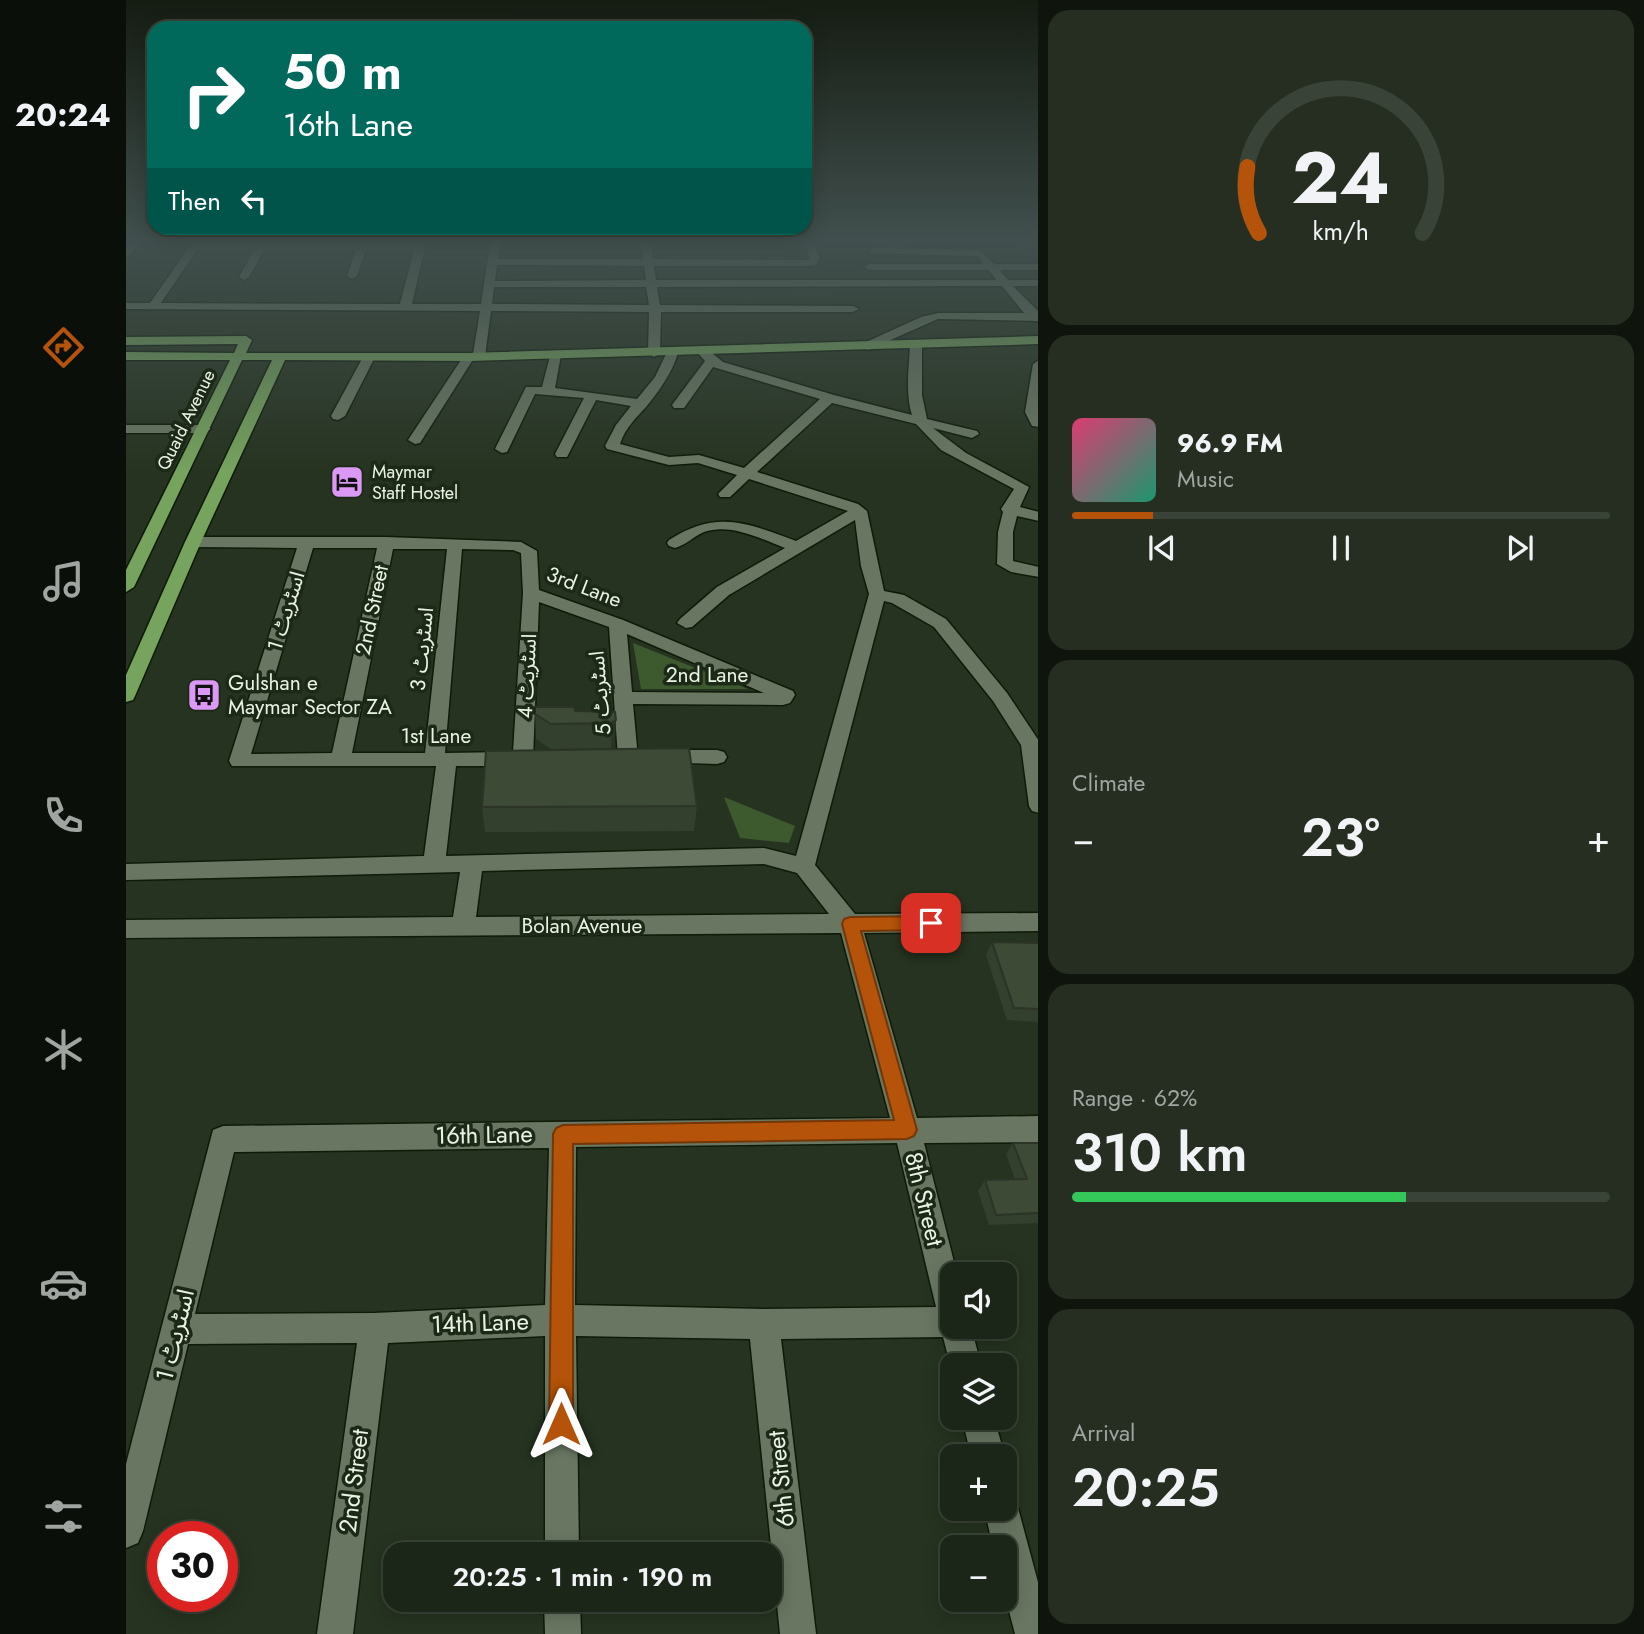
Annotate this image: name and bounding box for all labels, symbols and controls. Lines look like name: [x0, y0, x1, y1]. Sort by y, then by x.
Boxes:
text: 50 m: [283, 37, 402, 107]
icon: right: [168, 49, 259, 140]
text: 20:24: [15, 92, 111, 138]
text: 16th Lane: [283, 102, 413, 148]
text: 24: [1292, 126, 1390, 231]
text: Then: [168, 182, 221, 220]
icon: left: [235, 182, 273, 220]
text: km/h: [1313, 213, 1369, 249]
icon: directions: [39, 323, 88, 372]
street label: Quaid Avenue: [150, 365, 222, 475]
text: 96.9 FM: [1177, 424, 1283, 462]
place label: Maymar Staff Hostel: [372, 459, 458, 506]
text: Music: [1177, 462, 1234, 496]
hotel icon: Maymar Staff Hostel: [328, 463, 366, 501]
icon: previous: [1143, 529, 1181, 567]
icon: pause: [1322, 529, 1360, 567]
icon: next: [1501, 529, 1539, 567]
icon: music: [39, 557, 88, 606]
street label: 3rd Lane: [542, 559, 626, 615]
street label: 2nd Street: [348, 562, 396, 658]
street label: اسٹریٹ 1: [260, 567, 312, 655]
street label: اسٹریٹ 3: [403, 606, 441, 692]
street label: اسٹریٹ 4: [510, 633, 544, 719]
street label: اسٹریٹ 5: [581, 650, 619, 736]
street label: 2nd Lane: [666, 660, 748, 690]
place label: Gulshan e Maymar Sector ZA: [228, 668, 392, 722]
bus stop icon: Gulshan e Maymar Sector ZA: [185, 676, 223, 714]
street label: 1st Lane: [401, 721, 472, 751]
text: Climate: [1072, 766, 1145, 800]
icon: phone: [39, 791, 88, 840]
text: 23°: [1301, 800, 1380, 876]
text: −: [1072, 811, 1094, 866]
text: +: [1587, 811, 1610, 866]
pin: [901, 893, 961, 953]
icon: arrive: [912, 904, 950, 942]
street label: Bolan Avenue: [522, 911, 643, 941]
icon: climate: [39, 1025, 88, 1074]
text: Range · 62%: [1072, 1081, 1197, 1115]
text: 310 km: [1072, 1115, 1247, 1191]
street label: 16th Lane: [435, 1116, 533, 1153]
street label: 8th Street: [896, 1148, 953, 1250]
icon: car: [39, 1259, 88, 1308]
map controls: [940, 1262, 1017, 1612]
button: sound: [940, 1262, 1017, 1339]
street label: اسٹریٹ 1: [146, 1285, 203, 1385]
street label: 14th Lane: [431, 1303, 529, 1342]
button: layers: [940, 1353, 1017, 1430]
position arrow: [524, 1387, 598, 1461]
text: Arrival: [1072, 1416, 1135, 1450]
street label: 2nd Street: [330, 1427, 377, 1535]
street label: 6th Street: [758, 1429, 803, 1529]
button: +: [940, 1444, 1017, 1521]
text: 20:25: [1072, 1450, 1219, 1526]
icon: filters: [39, 1492, 88, 1541]
speed limit sign: 30: [147, 1521, 238, 1612]
button: −: [940, 1535, 1017, 1612]
text: 20:25 · 1 min · 190 m: [453, 1558, 712, 1596]

